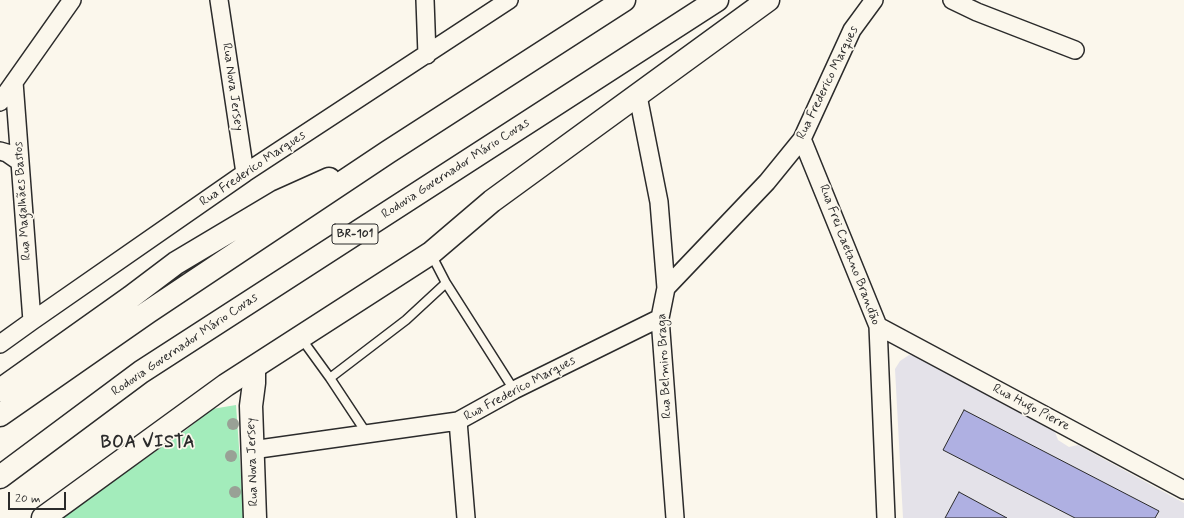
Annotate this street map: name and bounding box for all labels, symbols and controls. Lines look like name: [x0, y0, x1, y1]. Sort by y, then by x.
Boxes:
street label: Rua Frederico Marques: [794, 24, 862, 142]
street label: Rua Nova Jersey: [218, 42, 246, 132]
street label: Rodovia Governador Mário Covas: [379, 115, 533, 223]
street label: Rua Frederico Marques: [197, 128, 309, 210]
street label: Rua Magalhães Bastos: [11, 141, 35, 261]
street label: Rua Frei Caetano Brandão: [815, 182, 883, 328]
road number: BR-101: [332, 224, 378, 244]
street label: Rodovia Governador Mário Covas: [109, 290, 261, 400]
street label: Rua Belmiro Braga: [654, 313, 676, 419]
street label: Rua Frederico Marques: [462, 353, 578, 425]
street label: Rua Hugo Pierre: [990, 381, 1072, 435]
street label: Rua Nova Jersey: [244, 417, 262, 507]
district label: BOA VISTA: [100, 433, 196, 453]
scale bar: [10, 484, 68, 510]
text: 20 m: [15, 491, 41, 507]

